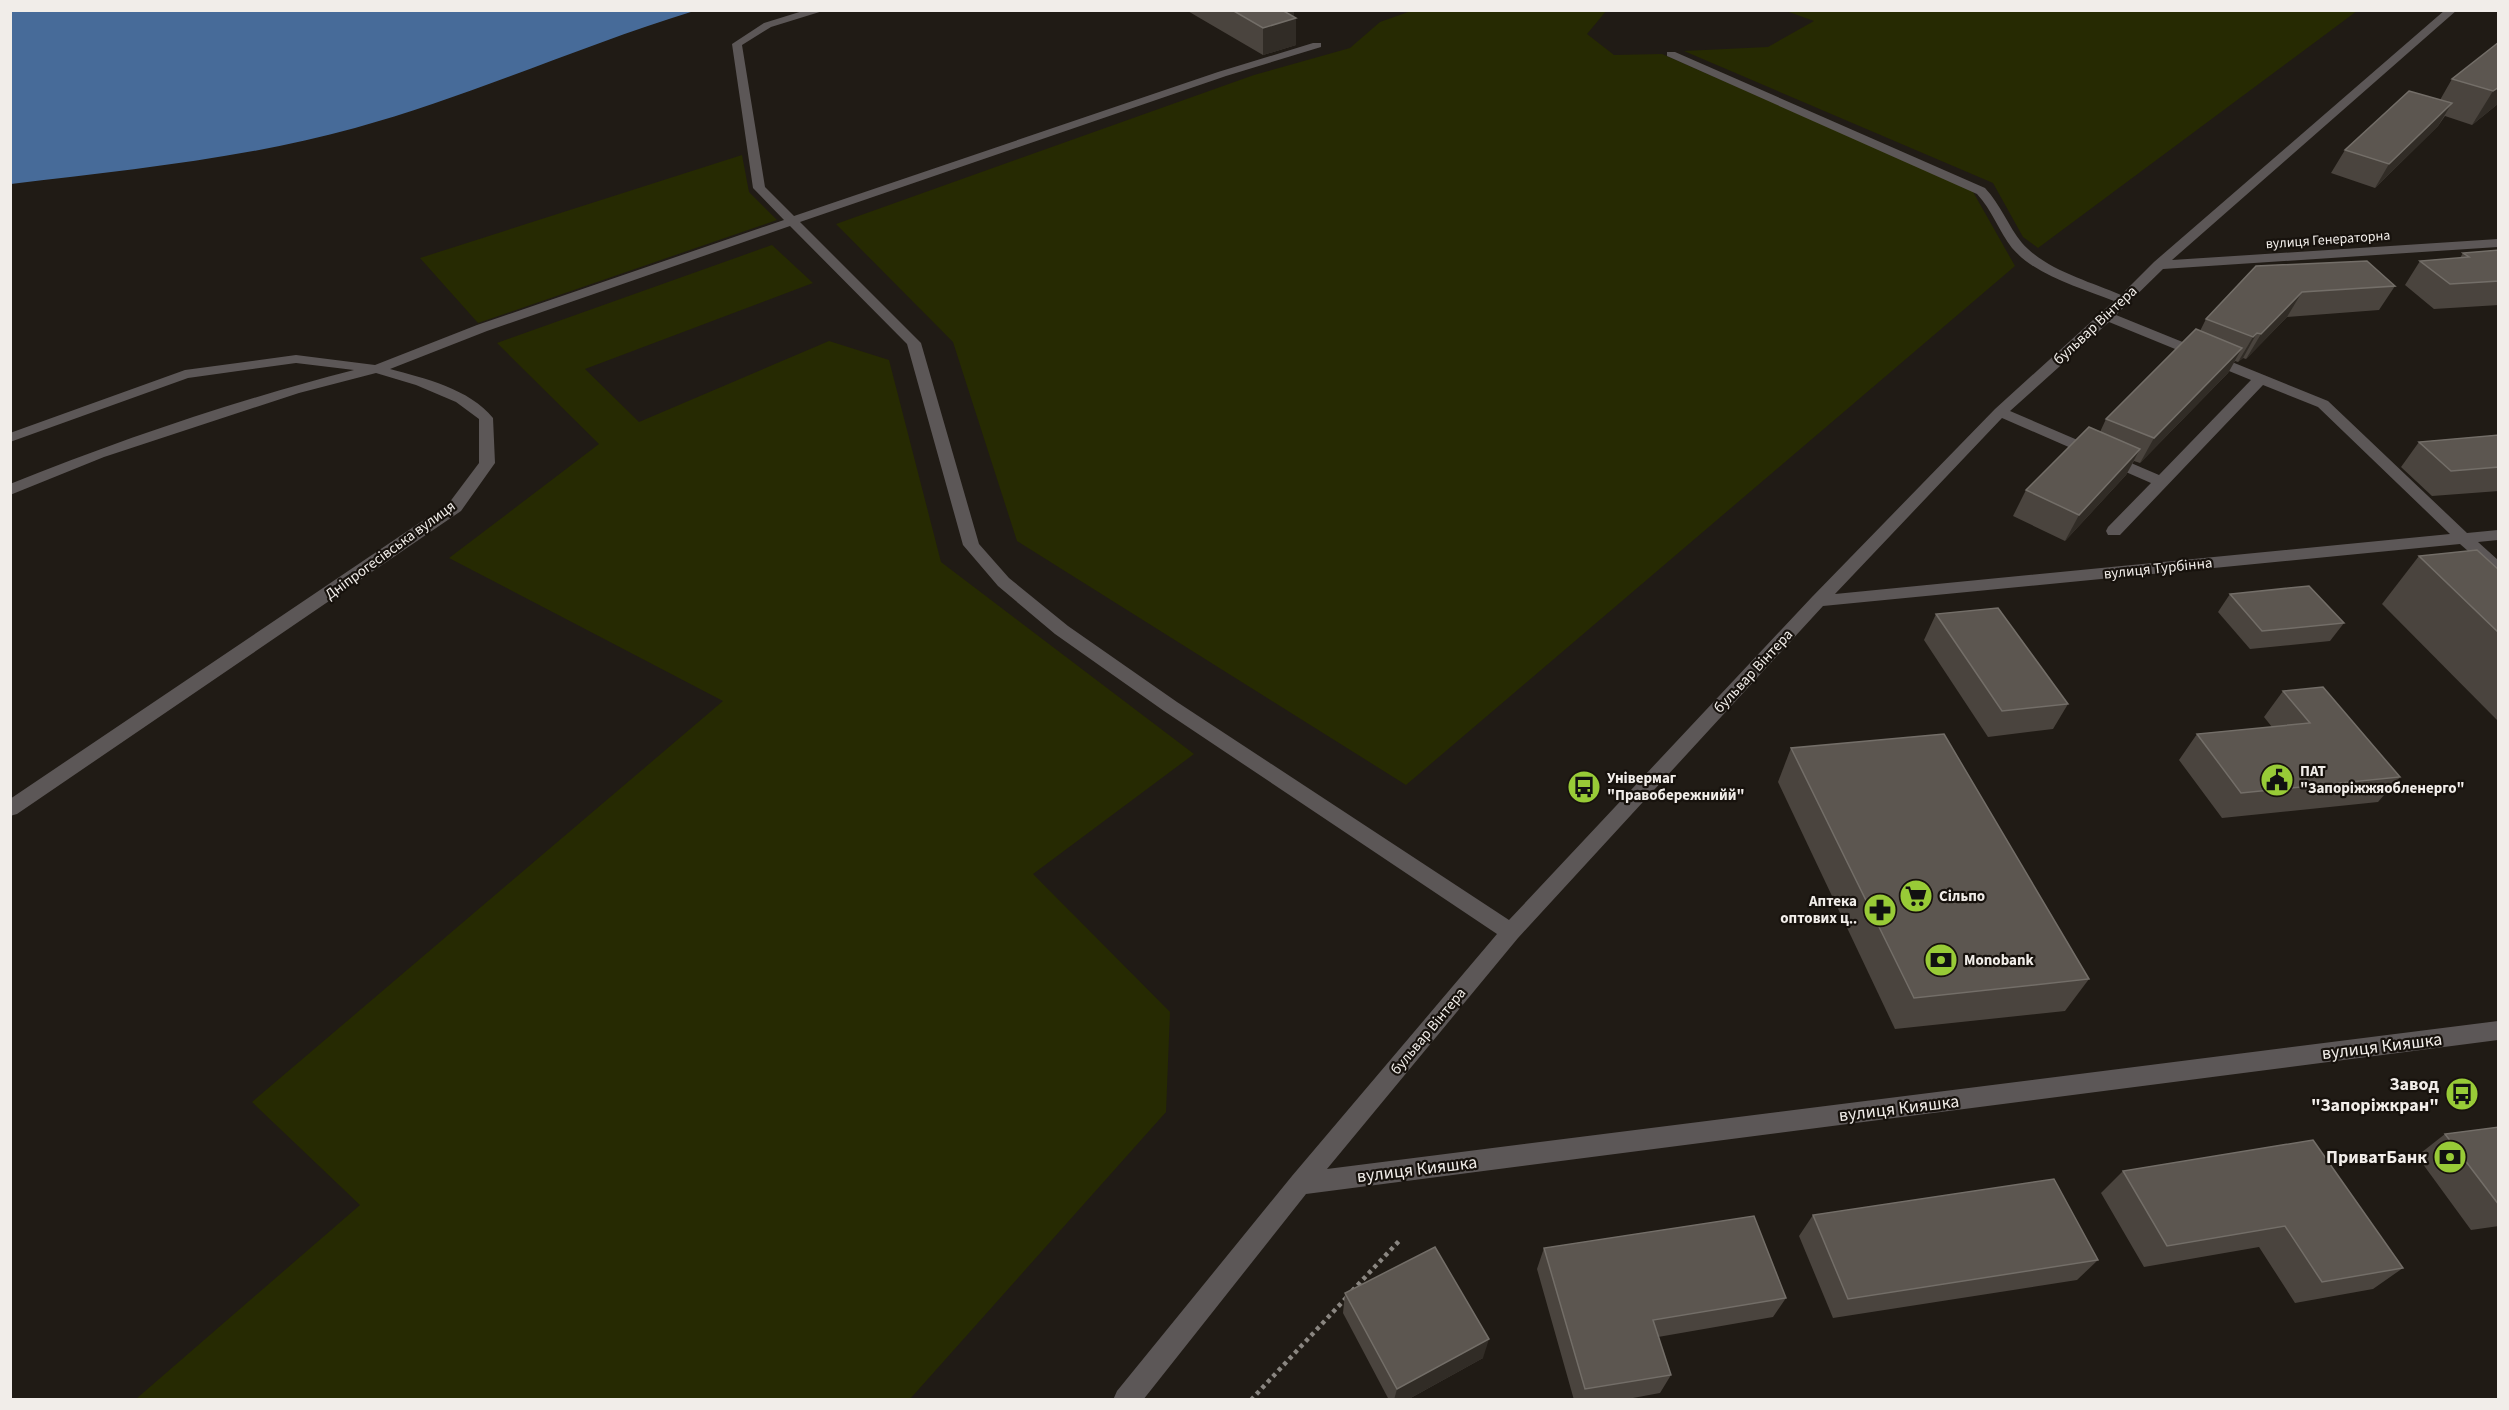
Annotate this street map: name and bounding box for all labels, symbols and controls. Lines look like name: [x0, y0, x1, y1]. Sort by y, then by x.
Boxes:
street label: вулиця Генераторна: [2265, 226, 2391, 254]
street label: бульвар Вінтера: [2049, 281, 2142, 370]
street label: Дніпрогесівська вулиця: [321, 496, 460, 605]
street label: вулиця Турбінна: [2103, 552, 2213, 585]
street label: бульвар Вінтера: [1709, 625, 1798, 718]
place label: ПАТ "Запоріжжяобленерго": [2300, 761, 2464, 799]
public building icon: ПАТ "Запоріжжяобленерго": [2259, 762, 2295, 798]
place label: Універмаг "Правобережнийй": [1607, 768, 1744, 806]
bus stop icon: Універмаг "Правобережнийй": [1566, 769, 1602, 805]
supermarket icon: Сільпо: [1898, 878, 1934, 914]
place label: Сільпо: [1939, 886, 1985, 907]
place label: Аптека оптових ц‥: [1780, 891, 1857, 929]
pharmacy icon: Аптека оптових ц‥: [1862, 892, 1898, 928]
bank icon: Monobank: [1923, 942, 1959, 978]
place label: Monobank: [1964, 950, 2035, 971]
street label: бульвар Вінтера: [1386, 983, 1471, 1079]
street label: вулиця Кияшка: [2320, 1027, 2444, 1066]
place label: Завод "Запоріжкран": [2311, 1072, 2439, 1118]
bus stop icon: Завод "Запоріжкран": [2444, 1076, 2480, 1112]
street label: вулиця Кияшка: [1837, 1089, 1961, 1128]
bank icon: ПриватБанк: [2432, 1139, 2468, 1175]
place label: ПриватБанк: [2326, 1145, 2427, 1170]
street label: вулиця Кияшка: [1355, 1150, 1479, 1189]

